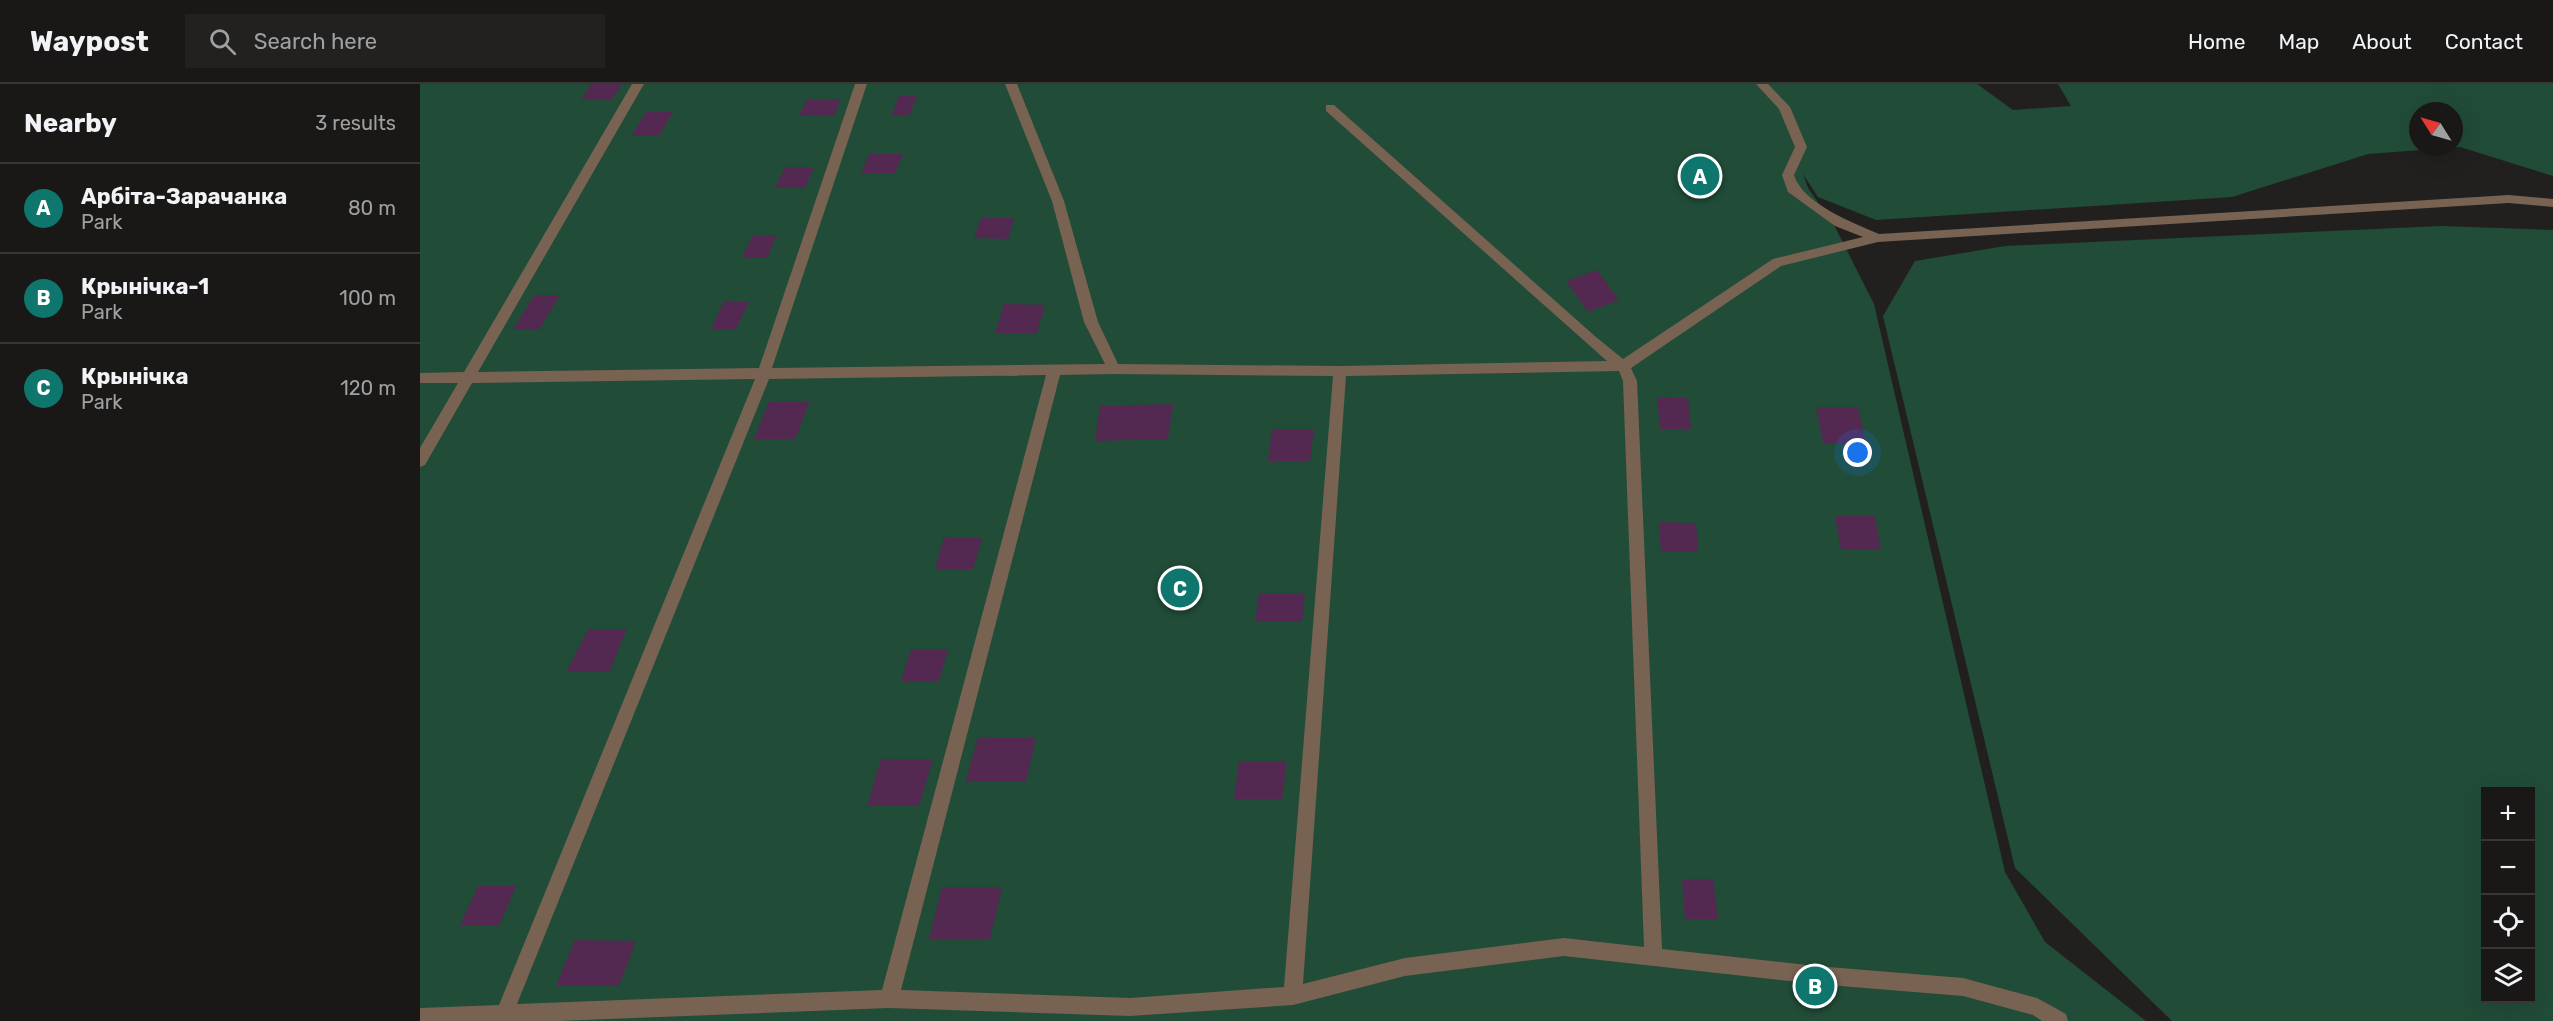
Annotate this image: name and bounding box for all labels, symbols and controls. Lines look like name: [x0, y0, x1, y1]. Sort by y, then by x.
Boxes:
search box: [185, 14, 605, 68]
text: Waypost: [30, 25, 149, 58]
icon: search: [206, 25, 239, 58]
text: Search here: [254, 28, 377, 55]
text: Home: [2188, 29, 2245, 54]
text: Map: [2278, 29, 2319, 54]
text: About: [2352, 29, 2412, 54]
text: Contact: [2445, 29, 2523, 54]
north arrow: [2409, 102, 2463, 156]
text: Nearby: [24, 108, 117, 139]
text: 3 results: [315, 111, 396, 135]
pin: A: [1680, 154, 1720, 199]
text: Арбіта-Зарачанка: [81, 183, 287, 210]
text: A: [36, 196, 51, 220]
text: 80 m: [348, 196, 396, 220]
text: Park: [81, 210, 123, 234]
text: Крынічка-1: [81, 273, 209, 300]
text: B: [36, 286, 51, 310]
text: 100 m: [339, 286, 396, 310]
text: Park: [81, 300, 123, 324]
text: Крынічка: [81, 363, 188, 390]
text: C: [36, 376, 51, 400]
text: 120 m: [340, 376, 396, 400]
text: Park: [81, 390, 123, 414]
your location: [1843, 438, 1872, 467]
pin: C: [1160, 566, 1200, 610]
map controls: [2481, 787, 2535, 1003]
button: +: [2481, 787, 2535, 841]
button: −: [2481, 841, 2535, 895]
button: locate: [2481, 895, 2535, 949]
button: layers: [2481, 949, 2535, 1003]
pin: B: [1796, 964, 1834, 1008]

